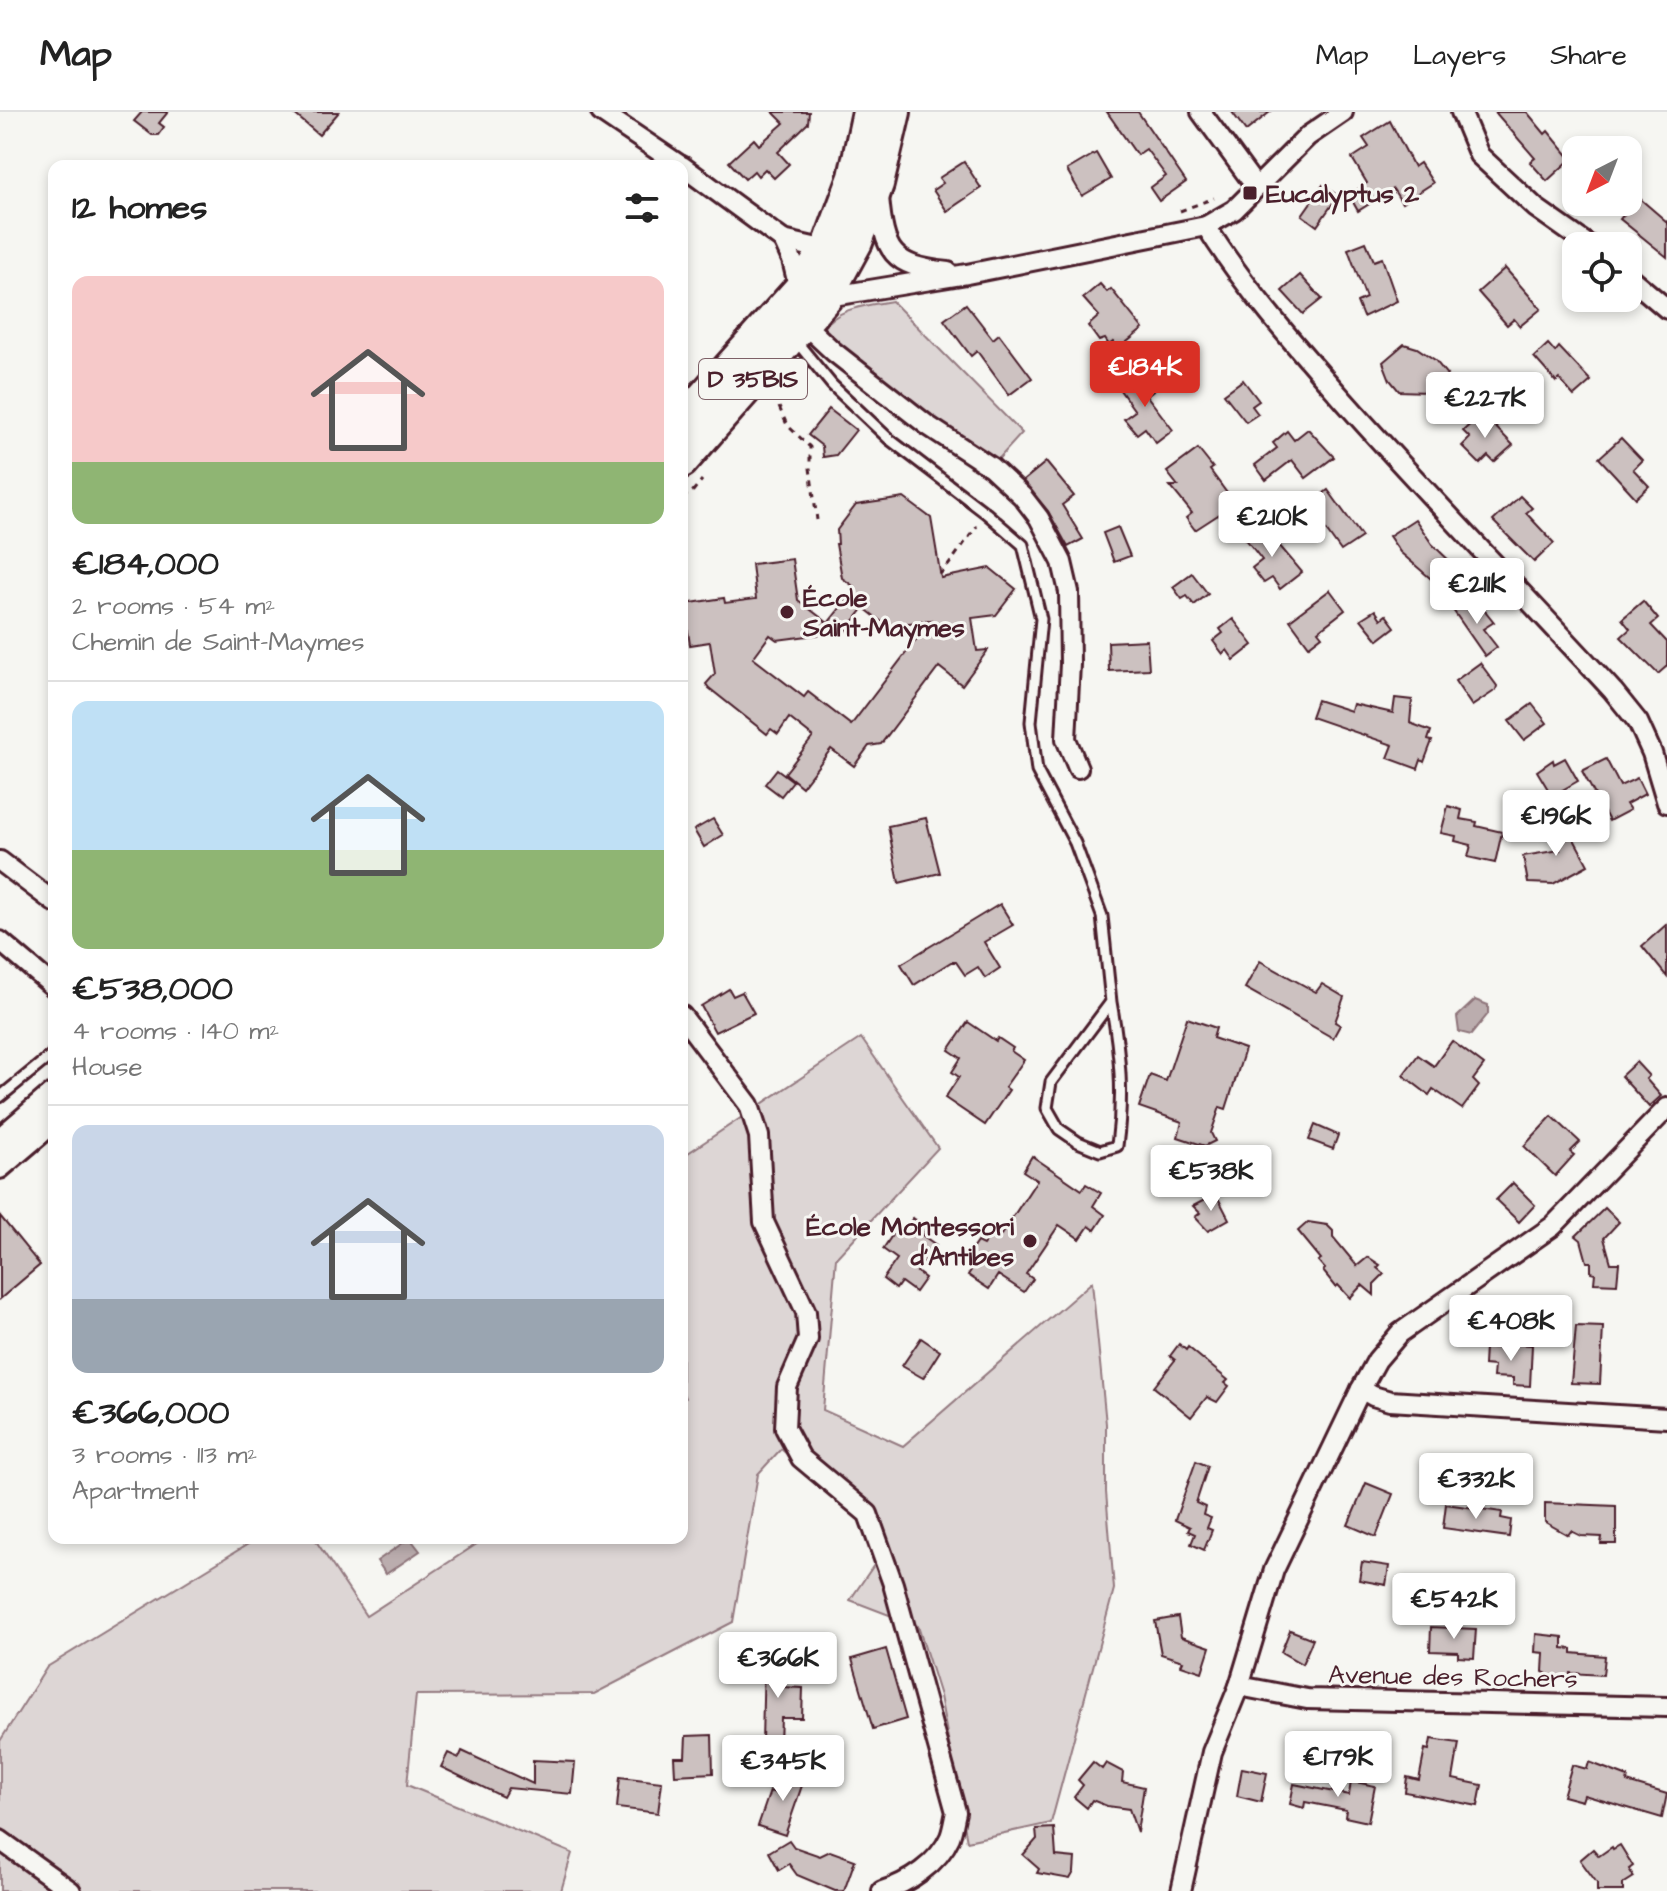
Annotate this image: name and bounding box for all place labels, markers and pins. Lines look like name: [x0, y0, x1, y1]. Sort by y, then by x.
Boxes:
place label: Eucalyptus 2: [1266, 176, 1419, 215]
marker: Eucalyptus 2: [1241, 184, 1259, 202]
pin: €184K: [1089, 341, 1201, 409]
pin: €227K: [1429, 372, 1541, 440]
pin: €210K: [1216, 491, 1328, 559]
pin: €211K: [1421, 558, 1533, 626]
place label: École Saint-Maymes: [802, 580, 965, 649]
marker: École Saint-Maymes: [778, 603, 796, 621]
pin: €196K: [1500, 790, 1612, 858]
pin: €538K: [1155, 1145, 1267, 1213]
place label: École Montessori d'Antibes: [806, 1209, 1014, 1275]
marker: École Montessori d'Antibes: [1021, 1232, 1039, 1250]
pin: €408K: [1455, 1295, 1567, 1363]
pin: €332K: [1420, 1453, 1532, 1521]
pin: €542K: [1398, 1573, 1510, 1641]
pin: €366K: [722, 1632, 834, 1700]
pin: €179K: [1282, 1731, 1394, 1799]
pin: €345K: [727, 1735, 839, 1803]

